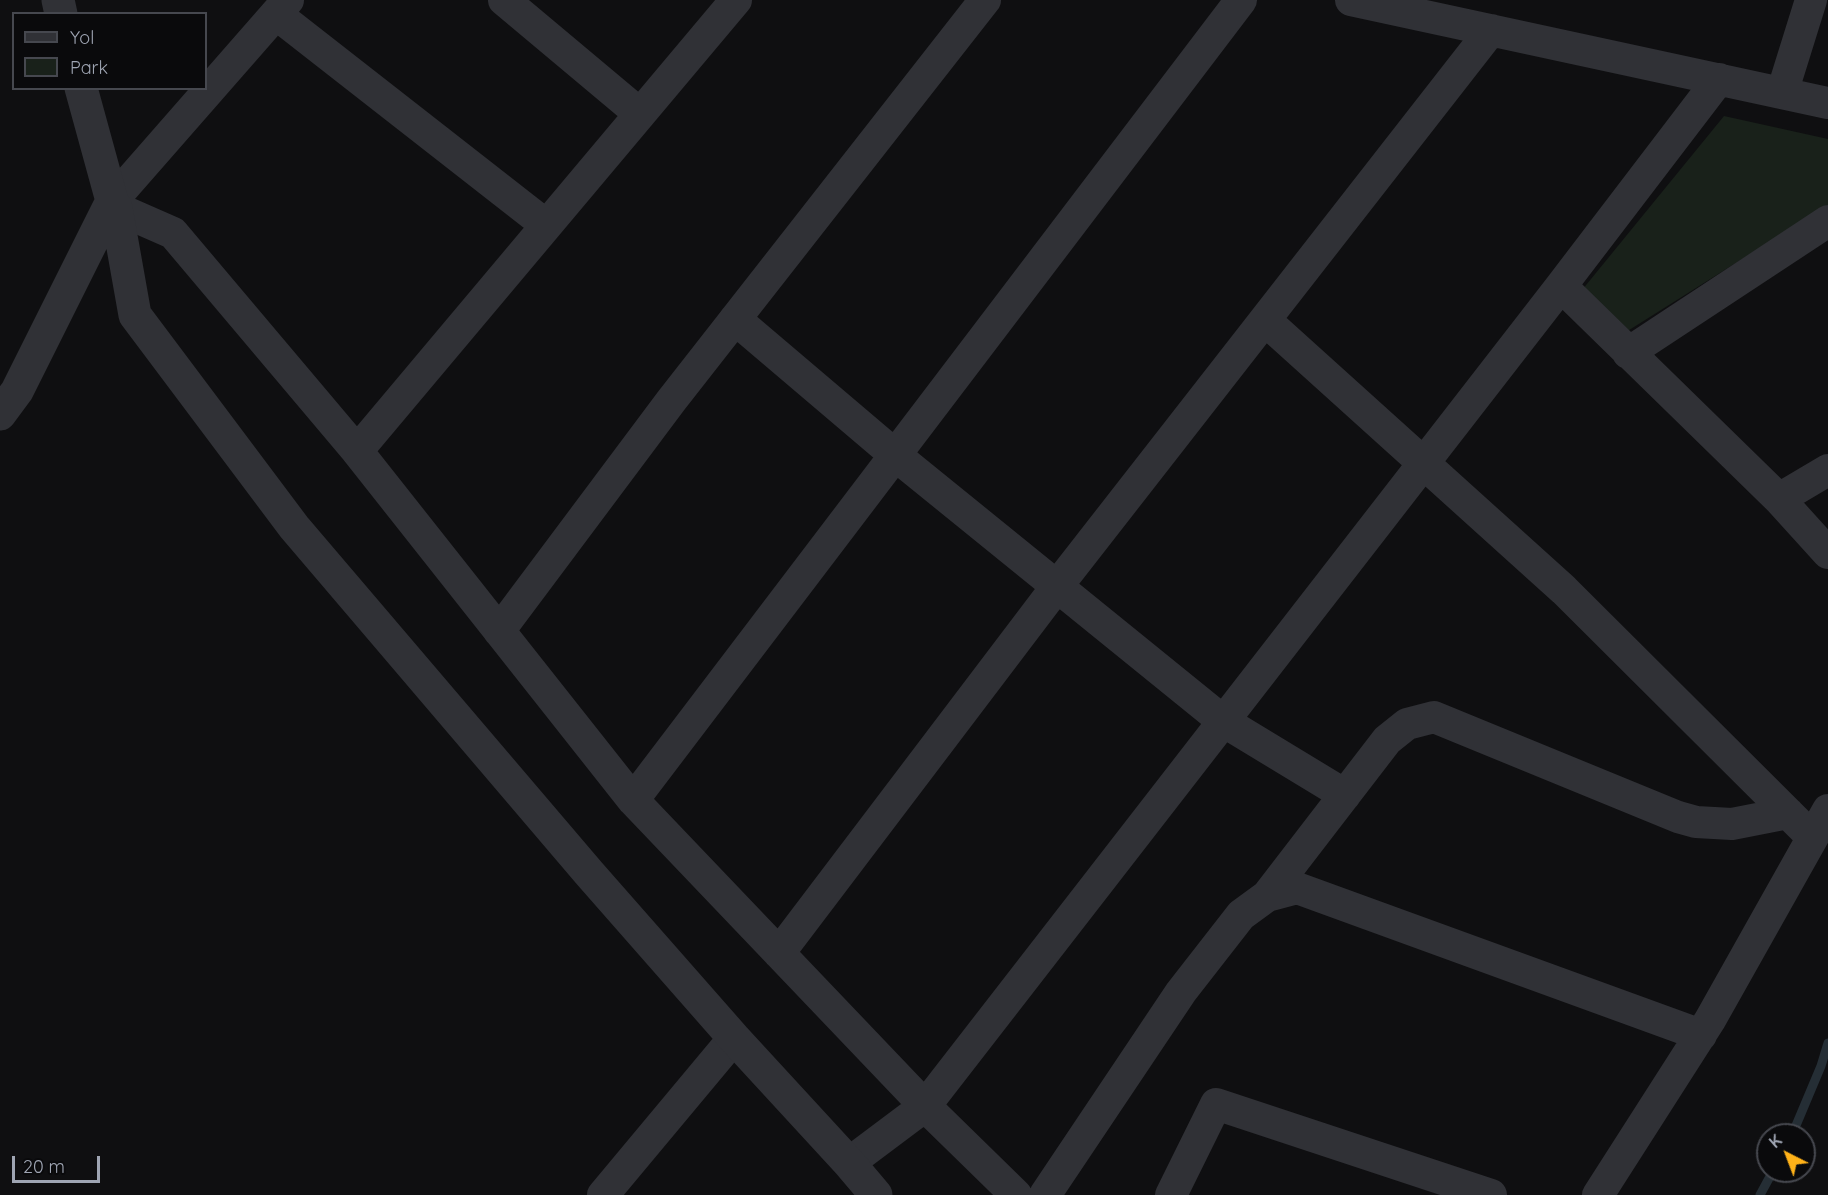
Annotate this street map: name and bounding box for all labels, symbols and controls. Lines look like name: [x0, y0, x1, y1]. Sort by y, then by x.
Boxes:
legend: [12, 12, 207, 90]
text: Yol: [70, 26, 94, 49]
text: Park: [70, 56, 108, 79]
north arrow: [1756, 1123, 1816, 1183]
text: K: [1765, 1130, 1786, 1152]
scale bar: [15, 1144, 104, 1182]
text: 20 m: [23, 1155, 65, 1178]

